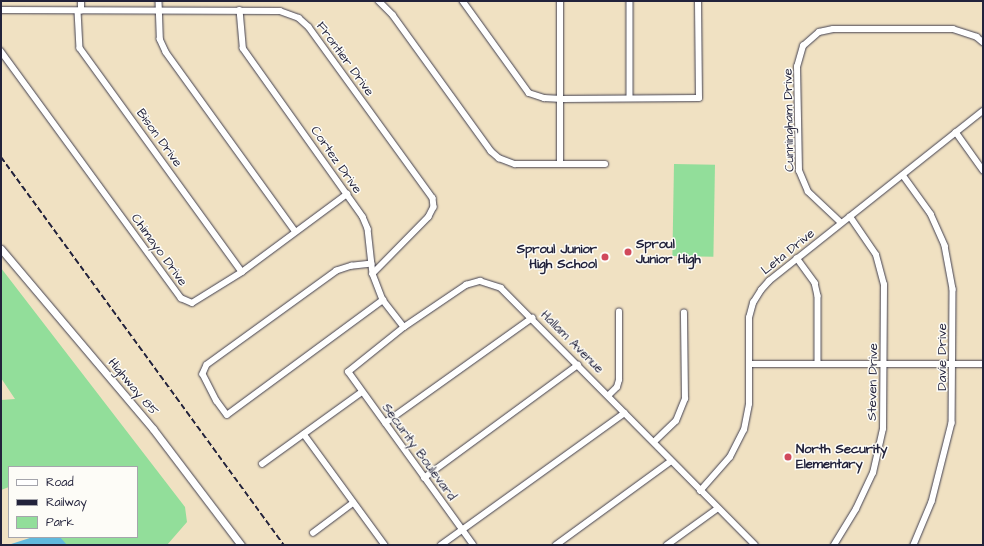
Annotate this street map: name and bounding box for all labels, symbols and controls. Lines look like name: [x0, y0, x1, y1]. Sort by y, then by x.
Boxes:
street label: Frontier Drive: [313, 19, 377, 99]
street label: Cunningham Drive: [780, 68, 798, 172]
street label: Bison Drive: [133, 106, 185, 170]
street label: Cortez Drive: [307, 123, 365, 197]
street label: Chimayo Drive: [128, 211, 190, 289]
street label: Leta Drive: [758, 226, 818, 278]
place label: Sproul Junior High: [636, 237, 701, 268]
place label: Sproul Junior High School: [517, 242, 597, 273]
marker: Sproul Junior High: [623, 247, 633, 257]
marker: Sproul Junior High School: [600, 252, 610, 262]
street label: Hallam Avenue: [537, 307, 607, 377]
street label: Davie Drive: [934, 323, 950, 391]
street label: Steven Drive: [865, 343, 881, 421]
street label: Highway 85: [105, 355, 161, 419]
street label: Security Boulevard: [378, 400, 460, 504]
place label: North Security Elementary: [796, 442, 887, 473]
marker: North Security Elementary: [783, 452, 793, 462]
legend: [8, 466, 138, 538]
text: Road: [46, 474, 74, 491]
text: Railway: [46, 494, 87, 511]
text: Park: [46, 514, 74, 531]

